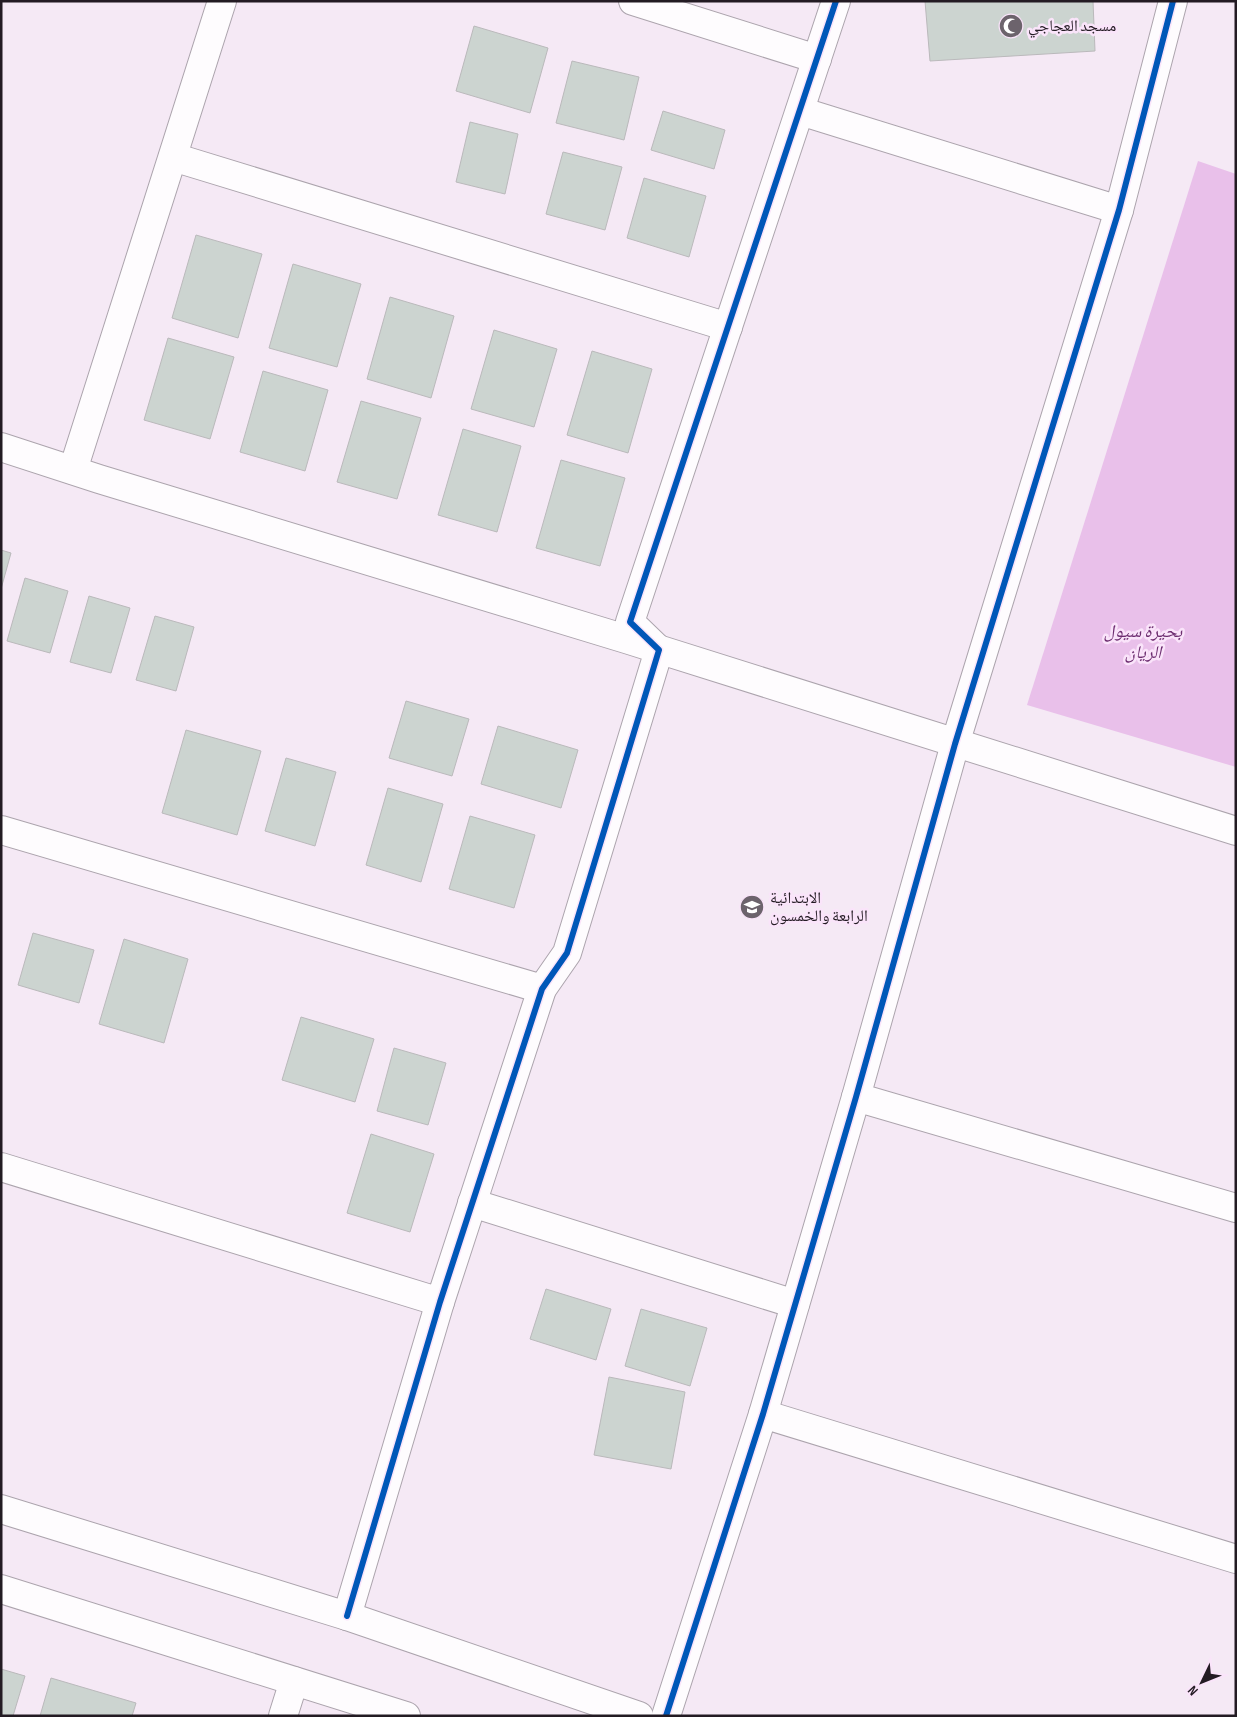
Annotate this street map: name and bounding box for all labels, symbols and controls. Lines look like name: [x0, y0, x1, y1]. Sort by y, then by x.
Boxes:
mosque icon: مسجد العجاجي: [998, 13, 1024, 39]
place label: مسجد العجاجي: [1028, 17, 1116, 38]
water label: بحيرة سيول الريان: [1104, 621, 1183, 663]
place label: الابتدائية الرابعة والخمسون: [770, 889, 868, 926]
school or university icon: الابتدائية الرابعة والخمسون: [739, 894, 765, 920]
north arrow: [1177, 1657, 1227, 1707]
text: N: [1184, 1682, 1202, 1699]

